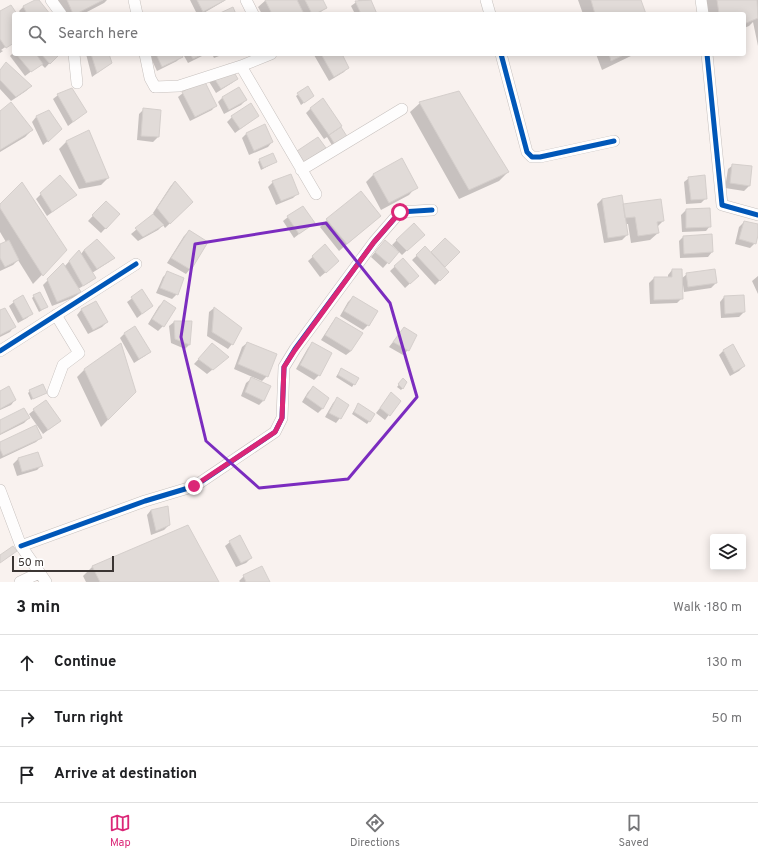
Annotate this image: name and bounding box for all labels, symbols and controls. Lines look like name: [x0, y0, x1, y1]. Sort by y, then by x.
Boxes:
search box: [12, 12, 746, 56]
icon: search: [26, 23, 48, 45]
text: Search here: [58, 25, 138, 44]
route start: [391, 203, 409, 221]
route end: [185, 477, 203, 495]
map controls: [710, 534, 746, 570]
button: layers: [710, 534, 746, 570]
scale bar: [12, 554, 114, 573]
text: 50 m: [18, 556, 44, 570]
text: 3 min: [16, 597, 60, 619]
text: Walk · 180 m: [673, 600, 742, 616]
icon: ahead: [16, 652, 38, 674]
text: Continue: [54, 653, 116, 672]
text: 130 m: [707, 655, 742, 671]
icon: right: [16, 708, 38, 730]
text: Turn right: [54, 709, 123, 728]
text: 50 m: [712, 711, 742, 727]
icon: arrive: [16, 764, 38, 786]
text: Arrive at destination: [54, 765, 197, 784]
tab: Map: [109, 812, 131, 850]
tab: Directions: [350, 812, 400, 850]
tab: Saved: [618, 812, 649, 850]

